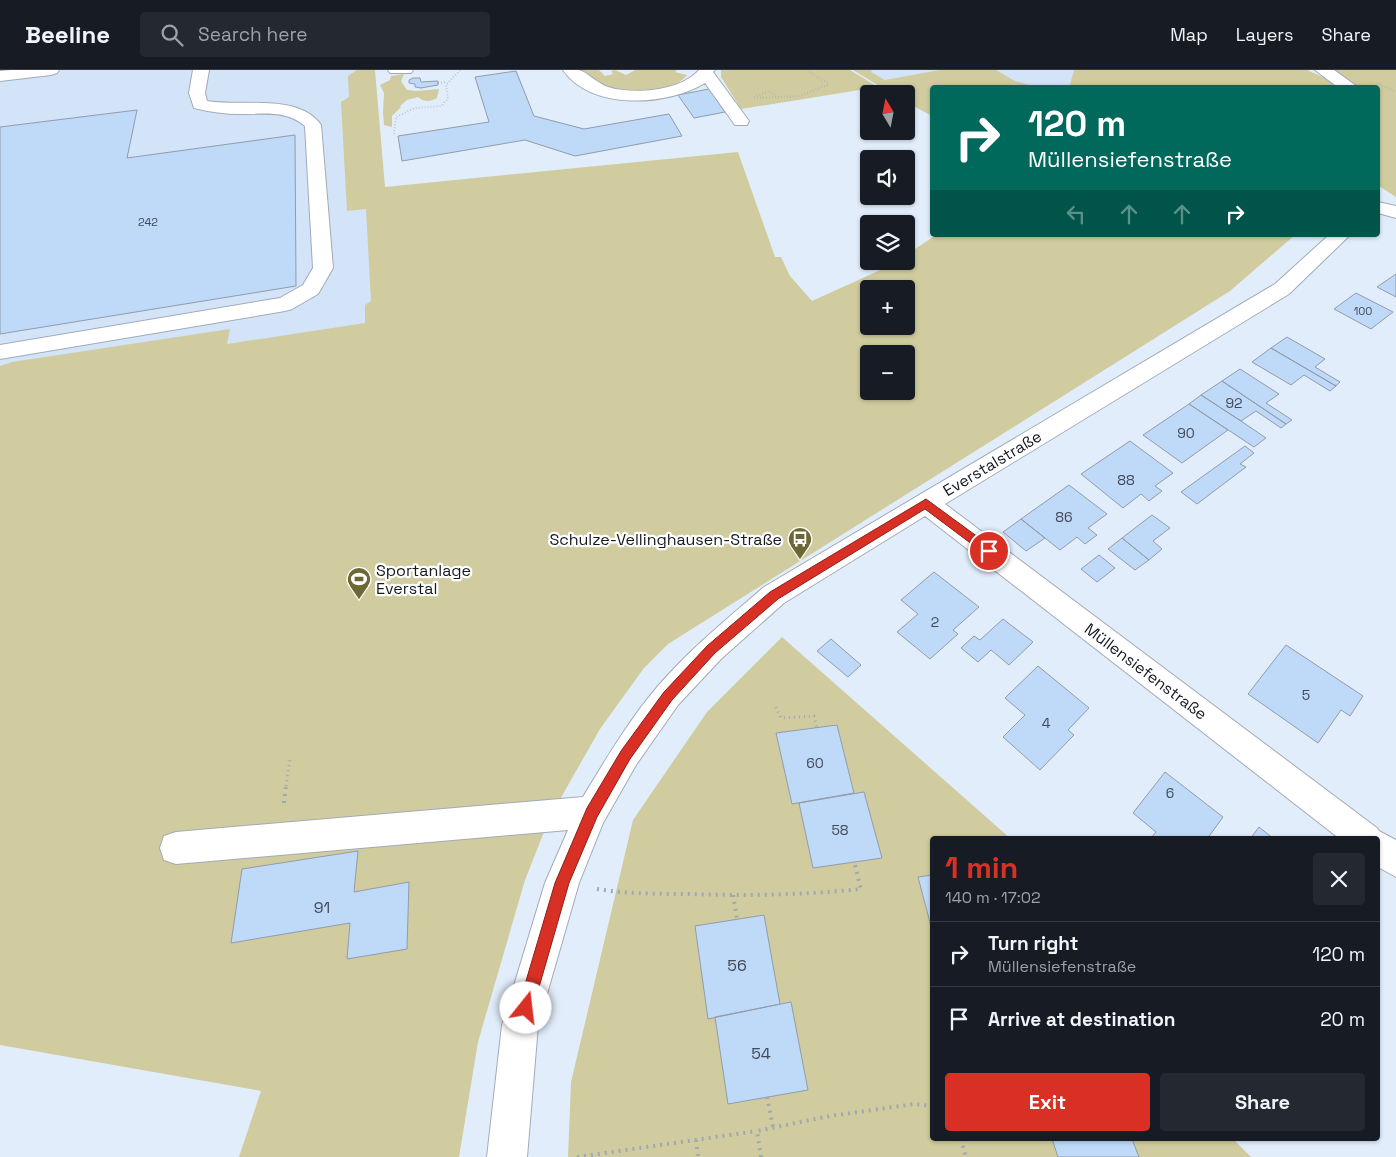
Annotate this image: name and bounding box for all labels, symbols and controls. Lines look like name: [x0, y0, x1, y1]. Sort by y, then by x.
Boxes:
search box: [140, 12, 490, 57]
text: Beeline: [25, 19, 110, 50]
icon: search: [158, 21, 186, 49]
text: Search here: [198, 22, 308, 47]
text: Map: [1170, 23, 1208, 46]
text: Layers: [1236, 23, 1293, 46]
text: Share: [1321, 23, 1371, 46]
north arrow: [860, 85, 915, 140]
map controls: [860, 85, 915, 400]
text: 120 m: [1028, 102, 1126, 146]
icon: right: [945, 105, 1010, 170]
text: Müllensiefenstraße: [1028, 145, 1232, 173]
button: sound: [860, 150, 915, 205]
icon: left: [1062, 200, 1090, 228]
icon: ahead: [1115, 200, 1143, 228]
icon: ahead: [1168, 200, 1196, 228]
icon: right: [1221, 200, 1249, 228]
house number: 242: [138, 215, 158, 229]
button: layers: [860, 215, 915, 270]
button: +: [860, 280, 915, 335]
house number: 100: [1354, 304, 1372, 318]
button: −: [860, 345, 915, 400]
house number: 92: [1225, 394, 1243, 412]
house number: 90: [1177, 424, 1195, 442]
street label: Everstalstraße: [939, 426, 1045, 501]
house number: 88: [1117, 471, 1135, 489]
house number: 86: [1055, 508, 1073, 526]
bus stop icon: Schulze-Vellinghausen-Straße: [787, 526, 813, 560]
place label: Schulze-Vellinghausen-Straße: [549, 529, 782, 550]
pin: [968, 530, 1010, 572]
icon: arrive: [975, 537, 1003, 565]
place label: Sportanlage Everstal: [376, 560, 471, 599]
sports icon: Sportanlage Everstal: [346, 566, 372, 600]
house number: 2: [931, 613, 939, 631]
street label: Müllensiefenstraße: [1080, 618, 1211, 724]
house number: 5: [1302, 686, 1310, 704]
house number: 4: [1042, 714, 1051, 732]
house number: 60: [806, 754, 824, 772]
house number: 6: [1166, 784, 1174, 802]
house number: 58: [831, 821, 849, 839]
text: 1 min: [945, 848, 1018, 887]
button: close: [1313, 853, 1365, 905]
text: 140 m · 17:02: [945, 887, 1041, 908]
house number: 91: [314, 897, 330, 918]
text: Turn right: [988, 931, 1078, 956]
icon: right: [945, 940, 973, 968]
text: 120 m: [1312, 942, 1365, 967]
house number: 56: [727, 955, 747, 976]
text: Müllensiefenstraße: [988, 956, 1136, 977]
position arrow: [499, 981, 551, 1033]
icon: arrive: [945, 1005, 973, 1033]
text: Arrive at destination: [988, 1007, 1176, 1032]
text: 20 m: [1320, 1007, 1365, 1032]
house number: 54: [751, 1043, 771, 1064]
button: Exit: [945, 1073, 1150, 1131]
button: Share: [1160, 1073, 1365, 1131]

